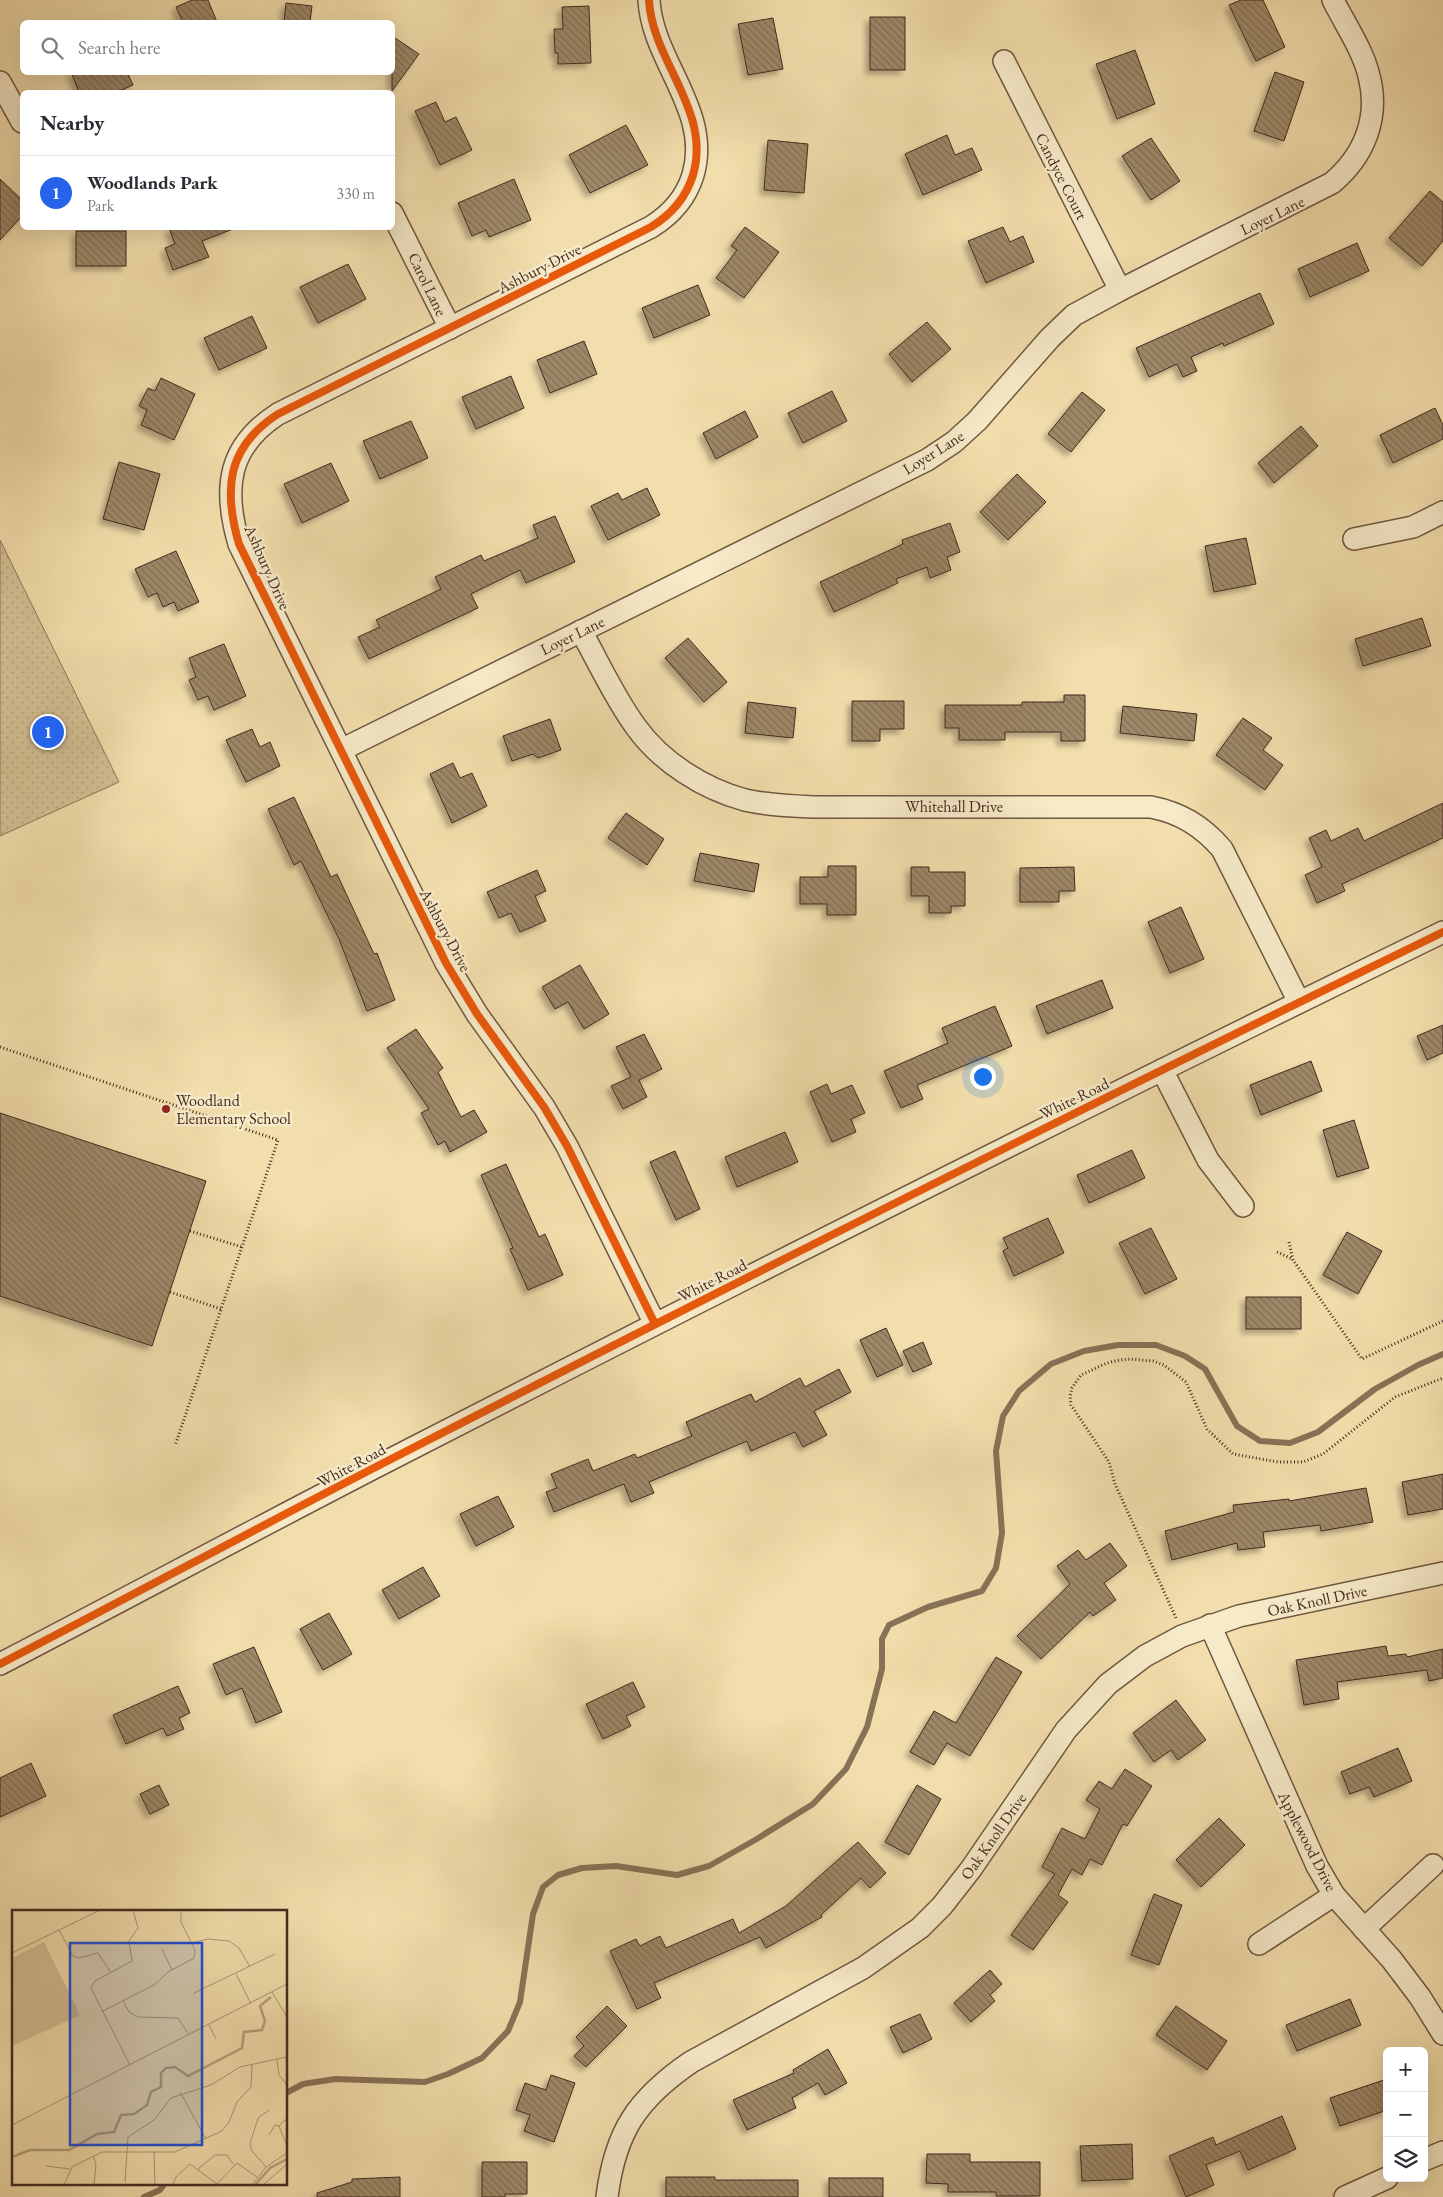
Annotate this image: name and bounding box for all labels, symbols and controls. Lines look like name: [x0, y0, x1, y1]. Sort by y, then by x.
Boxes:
search box: [20, 20, 395, 75]
icon: search: [38, 34, 66, 62]
text: Search here: [78, 35, 160, 60]
text: Nearby: [40, 109, 104, 136]
street label: Candyce Court: [1031, 129, 1092, 223]
text: Woodlands Park: [87, 170, 218, 195]
text: 1: [52, 183, 60, 204]
text: 330 m: [336, 183, 375, 204]
street label: Loyer Lane: [1237, 191, 1308, 240]
text: Park: [87, 195, 114, 216]
street label: Ashbury Drive: [493, 238, 584, 299]
street label: Carol Lane: [403, 249, 452, 319]
street label: Loyer Lane: [899, 425, 968, 480]
street label: Ashbury Drive: [239, 521, 296, 613]
street label: Loyer Lane: [537, 611, 608, 660]
pin: 1: [32, 713, 64, 751]
street label: Whitehall Drive: [905, 796, 1003, 817]
street label: Ashbury Drive: [414, 884, 476, 975]
your location: [970, 1064, 996, 1090]
street label: White Road: [1036, 1072, 1113, 1124]
place label: Woodland Elementary School: [176, 1090, 291, 1129]
marker: Woodland Elementary School: [160, 1103, 172, 1115]
street label: White Road: [674, 1254, 751, 1307]
street label: White Road: [313, 1438, 390, 1492]
street label: Oak Knoll Drive: [1265, 1580, 1369, 1621]
street label: Applewood Drive: [1273, 1787, 1342, 1895]
street label: Oak Knoll Drive: [956, 1789, 1031, 1884]
inset map: [12, 1910, 288, 2184]
map controls: [1383, 2047, 1428, 2182]
button: +: [1383, 2047, 1428, 2092]
button: −: [1383, 2092, 1428, 2137]
button: layers: [1383, 2137, 1428, 2182]

